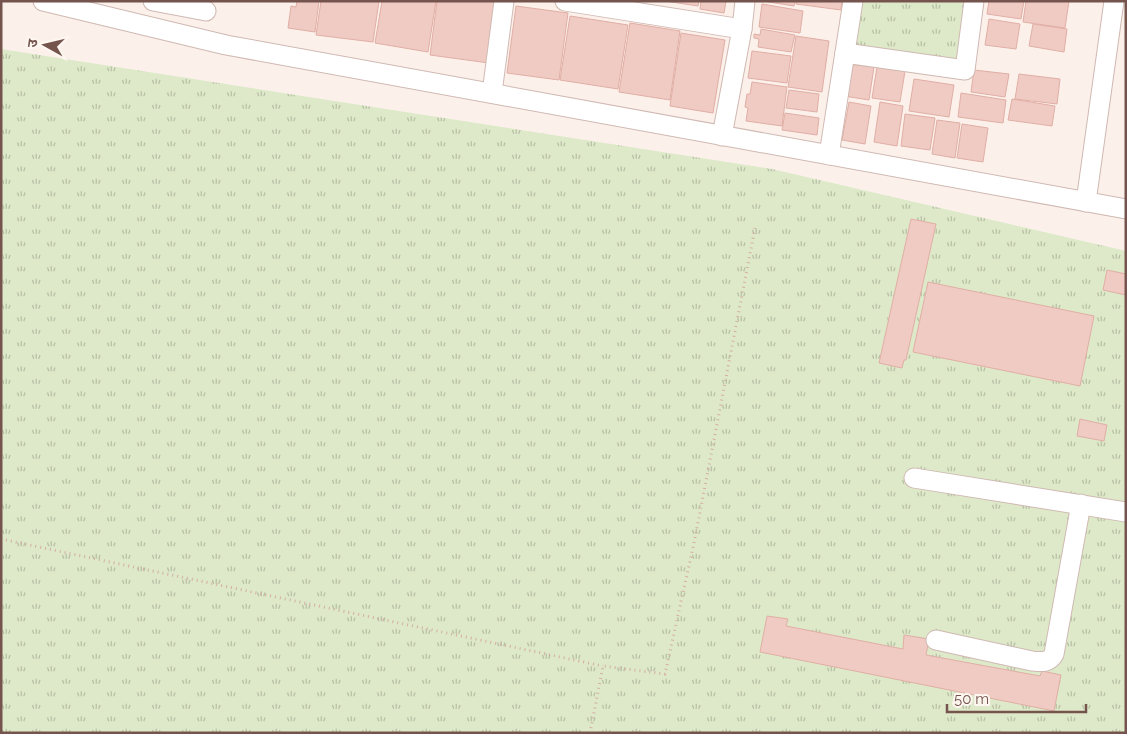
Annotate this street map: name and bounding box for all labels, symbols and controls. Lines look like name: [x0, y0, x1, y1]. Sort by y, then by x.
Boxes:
north arrow: [20, 20, 70, 70]
text: उ: [24, 37, 41, 48]
scale bar: [947, 682, 1086, 714]
text: 50 m: [954, 690, 989, 708]

